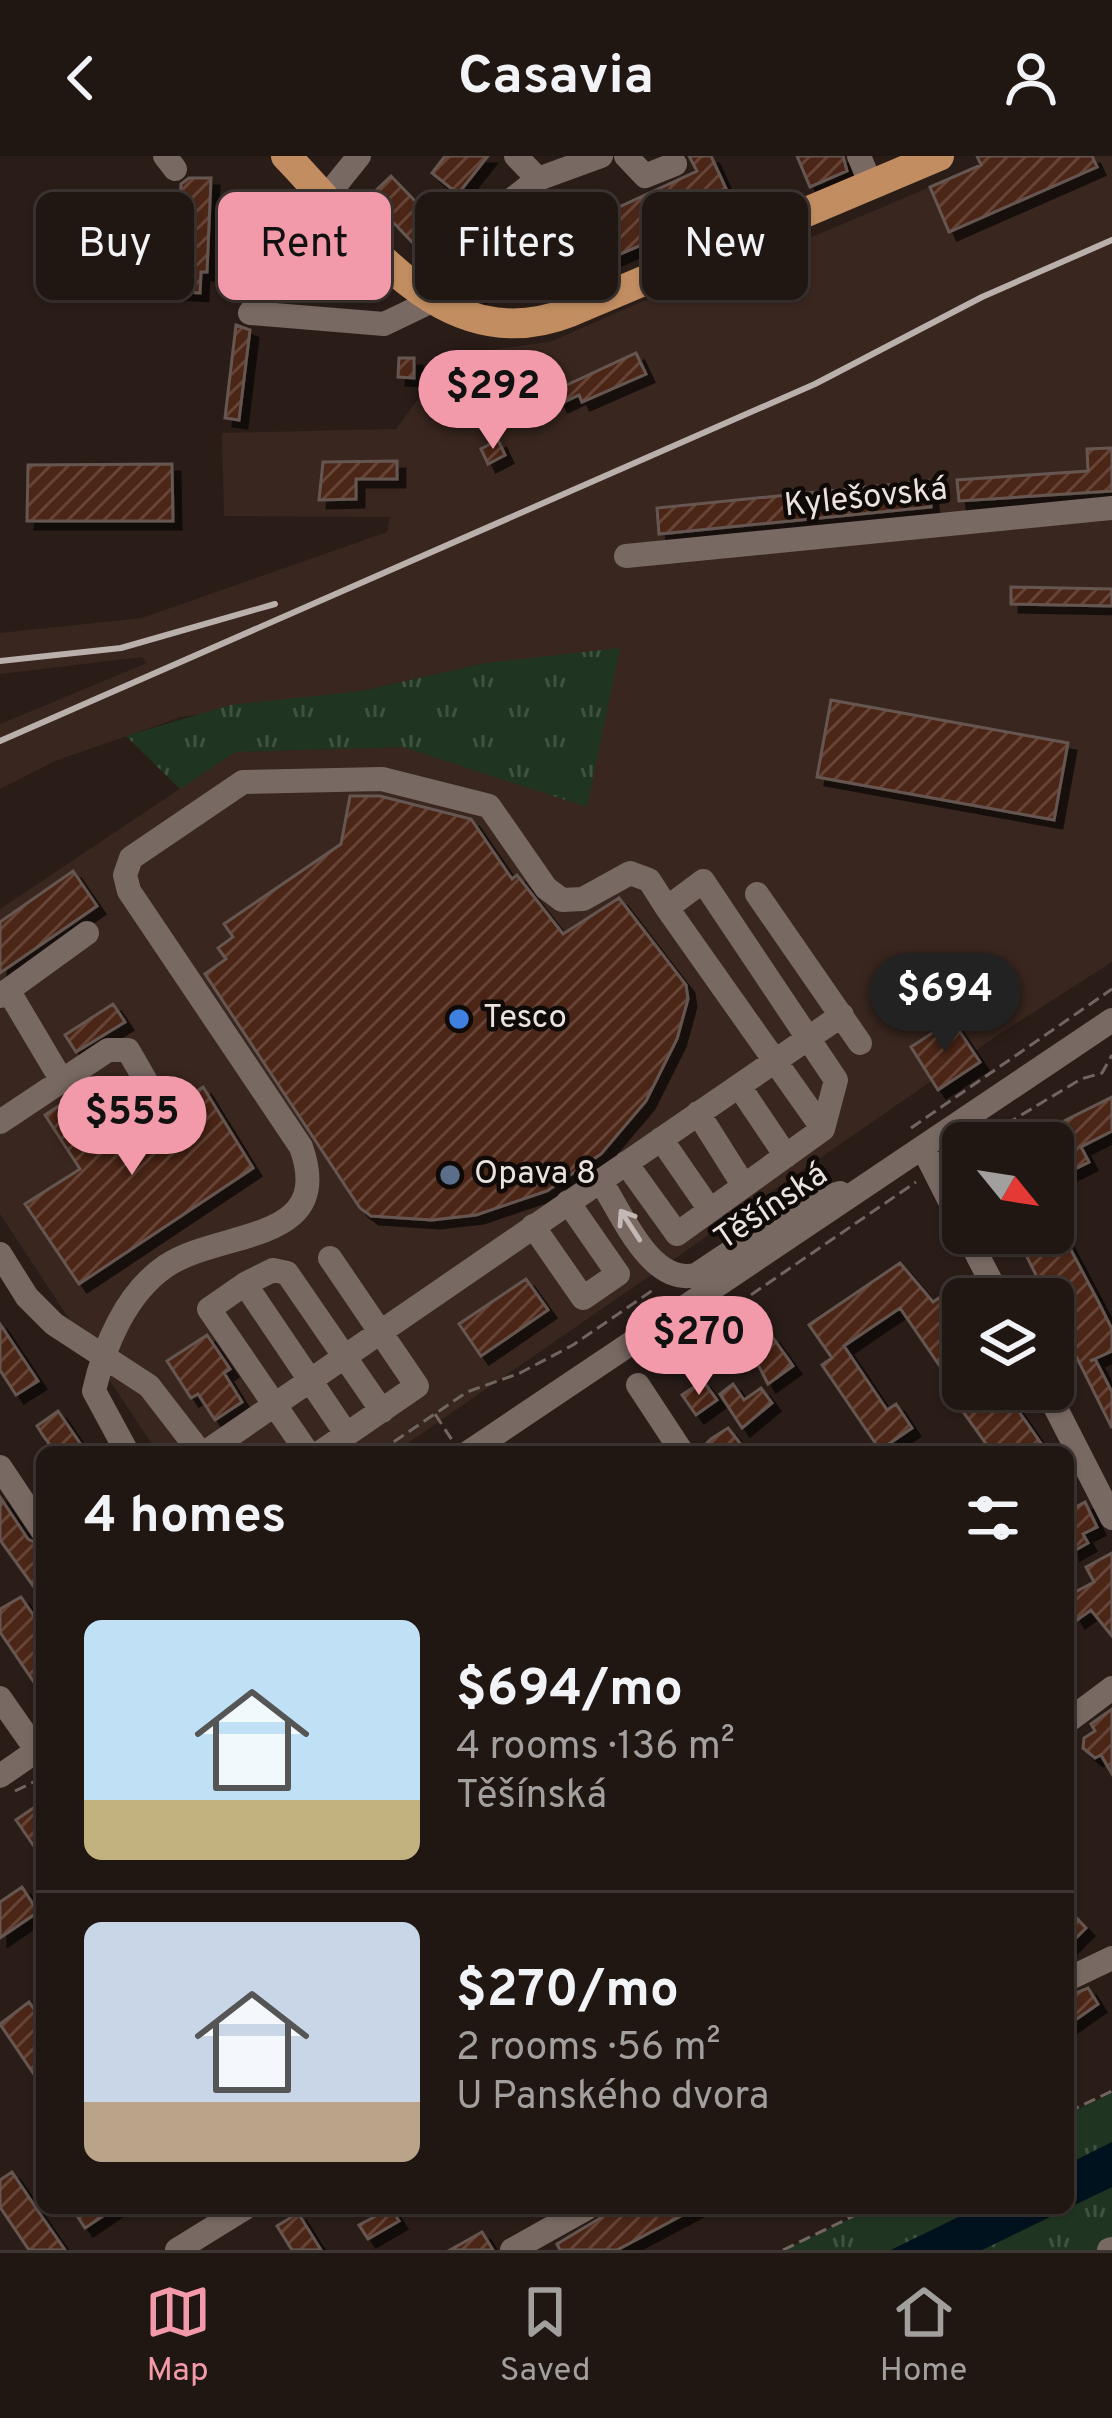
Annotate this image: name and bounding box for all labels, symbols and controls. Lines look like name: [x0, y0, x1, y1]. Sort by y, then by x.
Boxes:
text: Casavia: [458, 44, 654, 113]
icon: back: [48, 45, 114, 111]
icon: person: [998, 45, 1064, 111]
chip: Buy: [36, 192, 194, 300]
chip: Rent: [218, 192, 391, 300]
chip: Filters: [415, 192, 618, 300]
chip: New: [642, 192, 808, 300]
pin: $292: [422, 350, 564, 452]
text: $292: [445, 364, 541, 413]
street label: Kylešovská: [782, 470, 950, 528]
pin: $694: [874, 953, 1016, 1055]
text: $694: [897, 967, 993, 1016]
place label: Tesco: [483, 998, 567, 1040]
marker: Tesco: [446, 1006, 472, 1032]
pin: $555: [61, 1076, 203, 1178]
text: $555: [84, 1090, 180, 1139]
north arrow: [942, 1122, 1074, 1254]
map controls: [942, 1122, 1074, 1410]
place label: Opava 8: [474, 1154, 596, 1196]
street label: Těšínská: [707, 1155, 837, 1261]
marker: Opava 8: [437, 1162, 463, 1188]
one-way arrow: [617, 1209, 642, 1243]
button: layers: [942, 1278, 1074, 1410]
pin: $270: [628, 1296, 770, 1398]
text: $270: [652, 1310, 746, 1359]
icon: filters: [960, 1485, 1026, 1551]
text: 4 homes: [84, 1486, 286, 1551]
text: $694/mo: [456, 1659, 683, 1724]
icon: home: [180, 1668, 324, 1812]
text: 4 rooms · 136 m²: [456, 1724, 735, 1773]
text: Těšínská: [456, 1773, 607, 1822]
text: $270/mo: [456, 1960, 679, 2025]
icon: home: [180, 1970, 324, 2114]
text: 2 rooms · 56 m²: [456, 2025, 721, 2074]
text: U Panského dvora: [456, 2074, 769, 2123]
tab: Map: [145, 2279, 211, 2393]
tab: Saved: [500, 2279, 591, 2393]
tab: Home: [880, 2279, 967, 2393]

